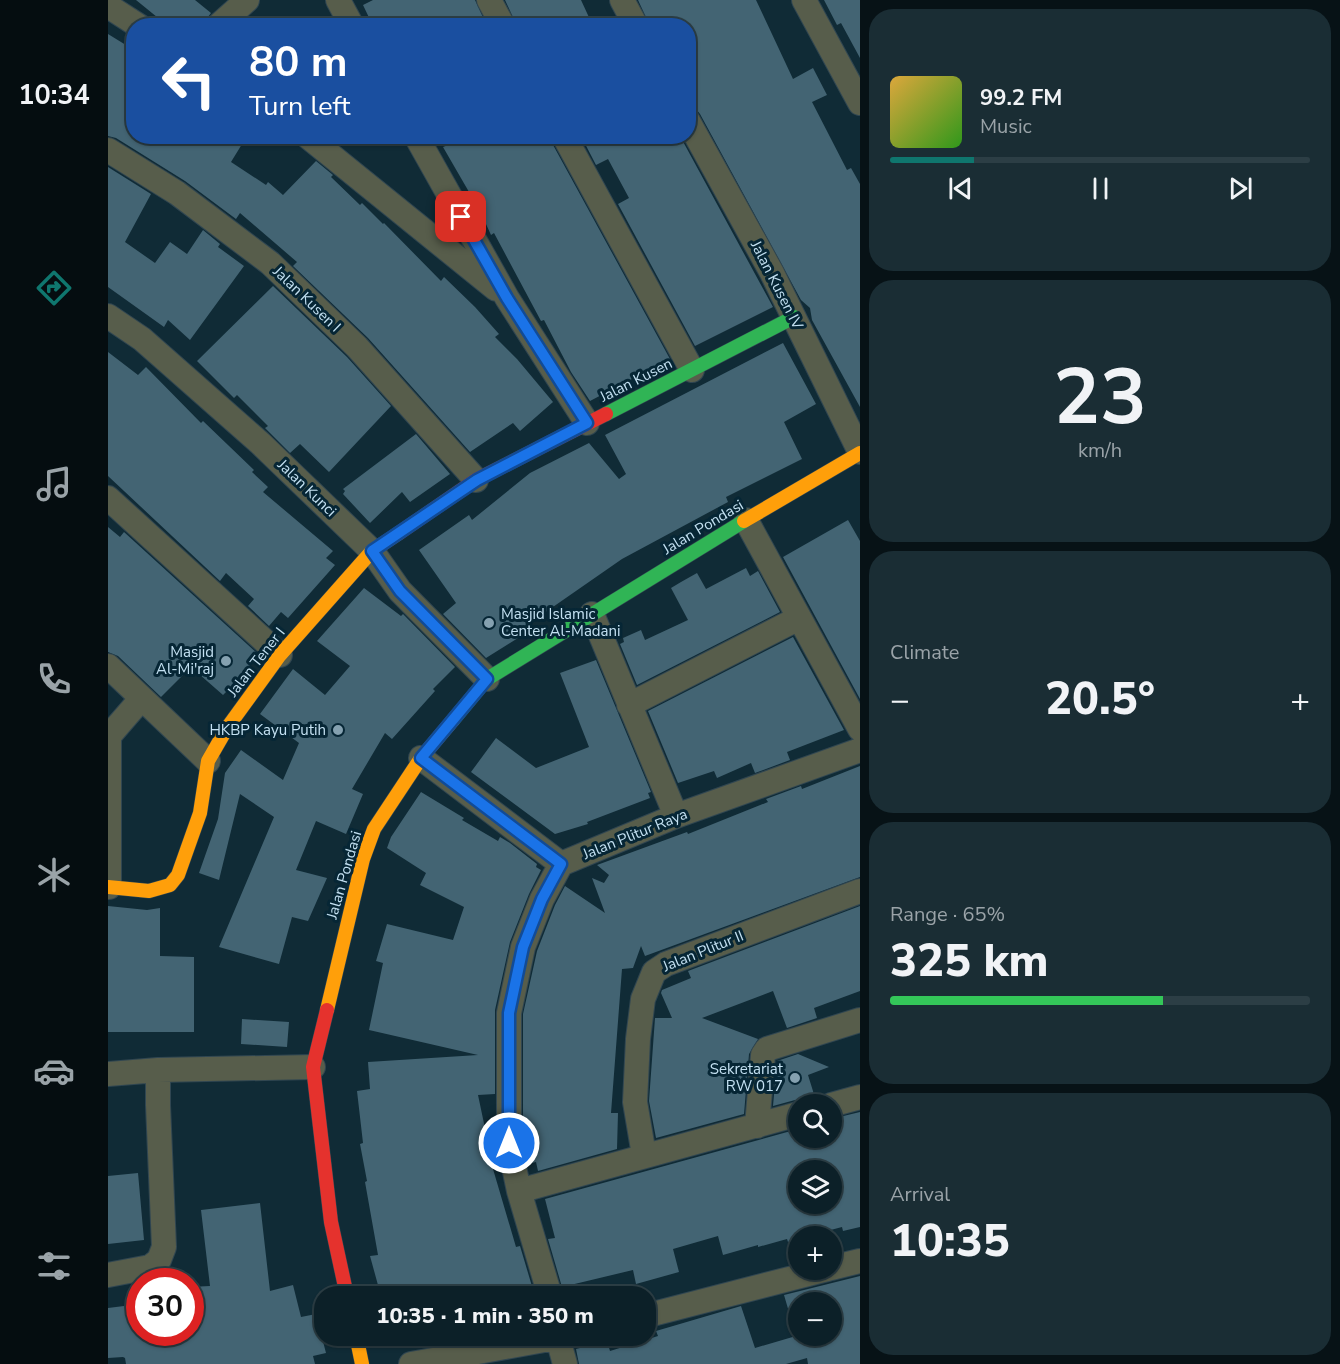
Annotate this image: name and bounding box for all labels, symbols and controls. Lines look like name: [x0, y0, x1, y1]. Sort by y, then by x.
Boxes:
text: 80 m: [249, 34, 348, 91]
icon: left: [150, 42, 228, 120]
text: 10:34: [18, 77, 90, 114]
text: 99.2 FM: [980, 83, 1062, 113]
text: Turn left: [249, 88, 350, 125]
text: Music: [980, 113, 1032, 140]
icon: previous: [944, 172, 977, 205]
icon: pause: [1084, 172, 1117, 205]
icon: next: [1224, 172, 1257, 205]
pin: [435, 191, 486, 242]
icon: arrive: [444, 200, 477, 233]
street label: Jalan Kusen IV: [746, 236, 808, 333]
street label: Jalan Kusen I: [268, 261, 345, 336]
icon: directions: [33, 267, 75, 309]
text: 23: [1053, 344, 1147, 451]
street label: Jalan Kusen: [595, 353, 676, 407]
text: km/h: [1078, 437, 1122, 464]
street label: Jalan Kunci: [273, 454, 341, 521]
icon: music: [33, 463, 75, 505]
street label: Jalan Pondasi: [658, 495, 747, 560]
place label: Masjid Islamic Center Al-Madani: [501, 604, 621, 641]
marker: Masjid Islamic Center Al-Madani: [482, 616, 496, 630]
street label: Jalan Tener I: [222, 623, 289, 702]
text: Climate: [890, 639, 959, 666]
place label: Masjid Al-Mi'raj: [156, 642, 214, 679]
marker: Masjid Al-Mi'raj: [219, 654, 233, 668]
icon: phone: [33, 658, 75, 700]
text: 20.5°: [1045, 669, 1155, 730]
text: −: [890, 678, 910, 723]
text: +: [1290, 678, 1310, 723]
place label: HKBP Kayu Putih: [209, 720, 326, 740]
marker: HKBP Kayu Putih: [331, 723, 345, 737]
street label: Jalan Plitur Raya: [579, 804, 690, 864]
street label: Jalan Pondasi: [322, 829, 366, 922]
icon: climate: [33, 854, 75, 896]
text: Range · 65%: [890, 901, 1005, 928]
street label: Jalan Plitur II: [659, 926, 746, 977]
text: 325 km: [890, 931, 1049, 992]
icon: car: [33, 1050, 75, 1092]
place label: Sekretariat RW 017: [710, 1059, 784, 1096]
marker: Sekretariat RW 017: [788, 1071, 802, 1085]
map controls: [788, 1094, 842, 1346]
button: search: [788, 1094, 842, 1148]
position arrow: [477, 1111, 541, 1175]
button: layers: [788, 1160, 842, 1214]
text: Arrival: [890, 1181, 950, 1208]
text: 10:35: [890, 1211, 1010, 1272]
button: +: [788, 1226, 842, 1280]
icon: filters: [33, 1245, 75, 1287]
speed limit sign: 30: [126, 1268, 204, 1346]
button: −: [788, 1292, 842, 1346]
text: 10:35 · 1 min · 350 m: [376, 1301, 594, 1331]

